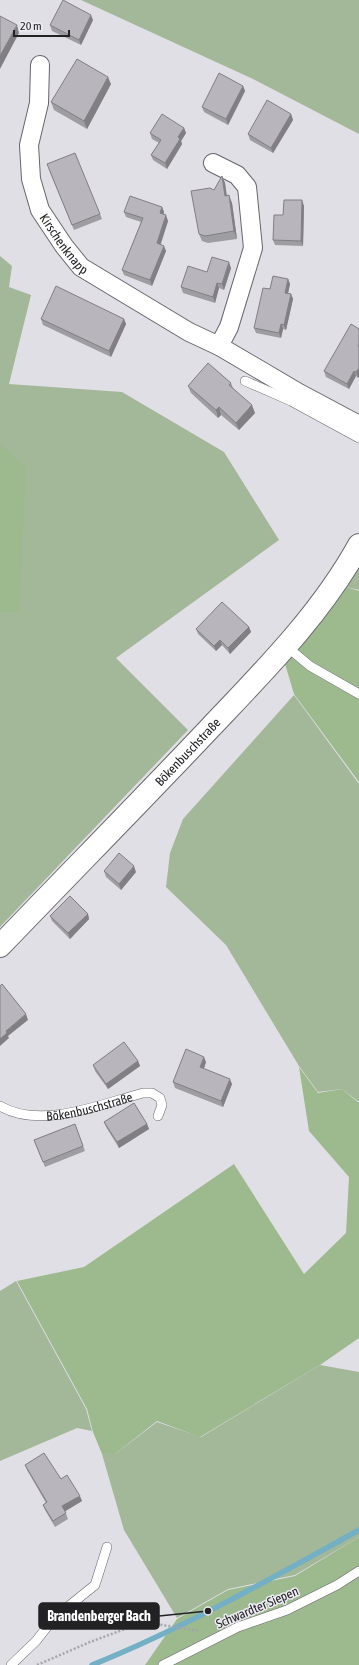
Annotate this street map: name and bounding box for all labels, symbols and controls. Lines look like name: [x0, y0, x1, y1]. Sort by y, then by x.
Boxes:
scale bar: [14, 12, 69, 38]
text: 20 m: [20, 19, 42, 33]
street label: Kirschenknapp: [36, 211, 91, 277]
street label: Bökenbuschstraße: [152, 715, 224, 789]
street label: Bökenbuschstraße: [46, 1089, 134, 1124]
street label: Schwardter Siepen: [214, 1583, 301, 1632]
callout: Brandenberger Bach: [39, 1603, 159, 1629]
text: Brandenberger Bach: [47, 1608, 151, 1624]

